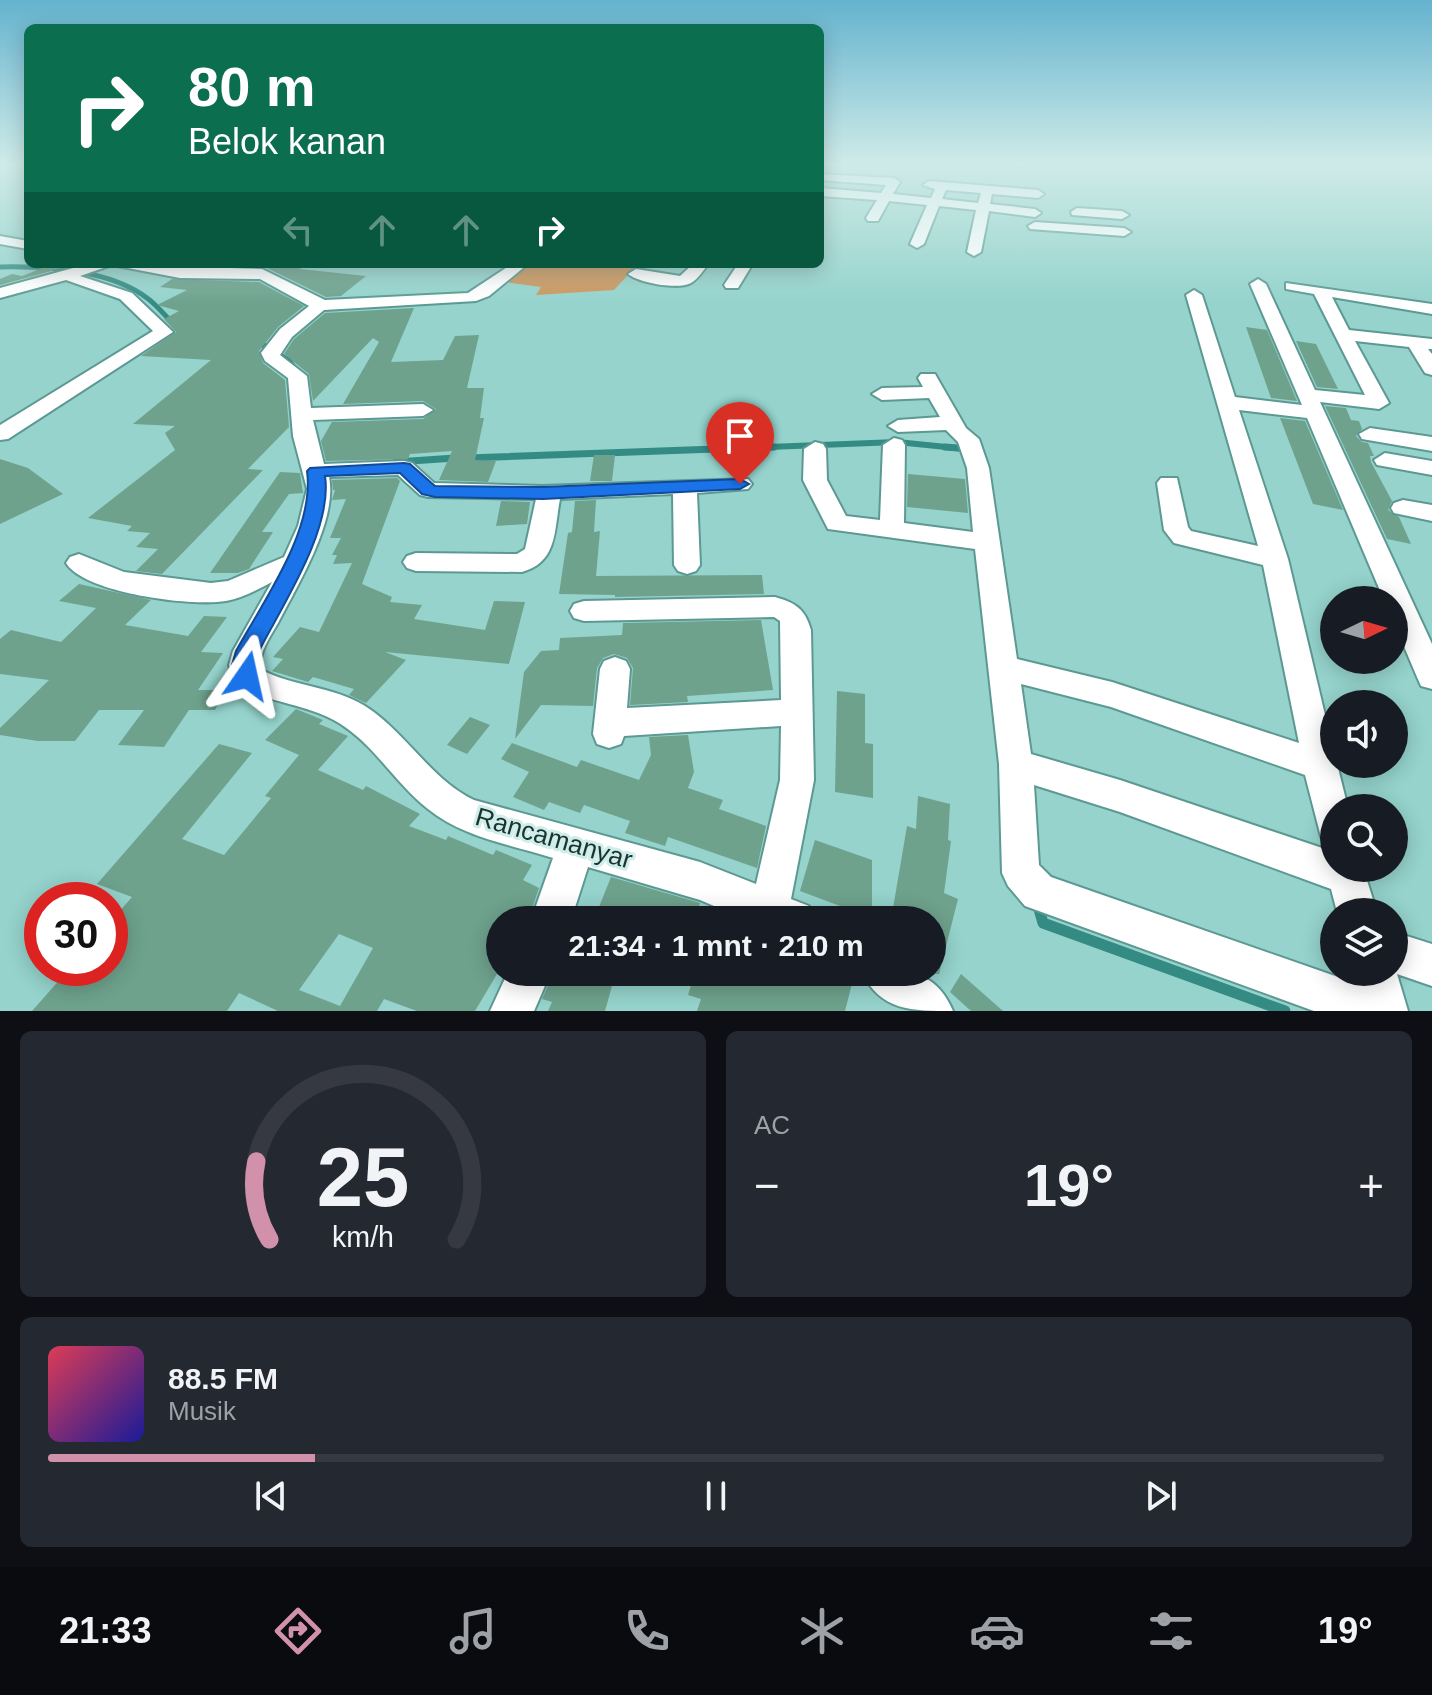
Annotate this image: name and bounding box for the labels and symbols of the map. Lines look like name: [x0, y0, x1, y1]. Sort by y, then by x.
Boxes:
pin: [706, 402, 774, 484]
north arrow: [1320, 586, 1408, 674]
position arrow: [205, 634, 289, 718]
street label: Rancamanyar: [472, 801, 636, 875]
speed limit sign: 30: [24, 882, 128, 986]

